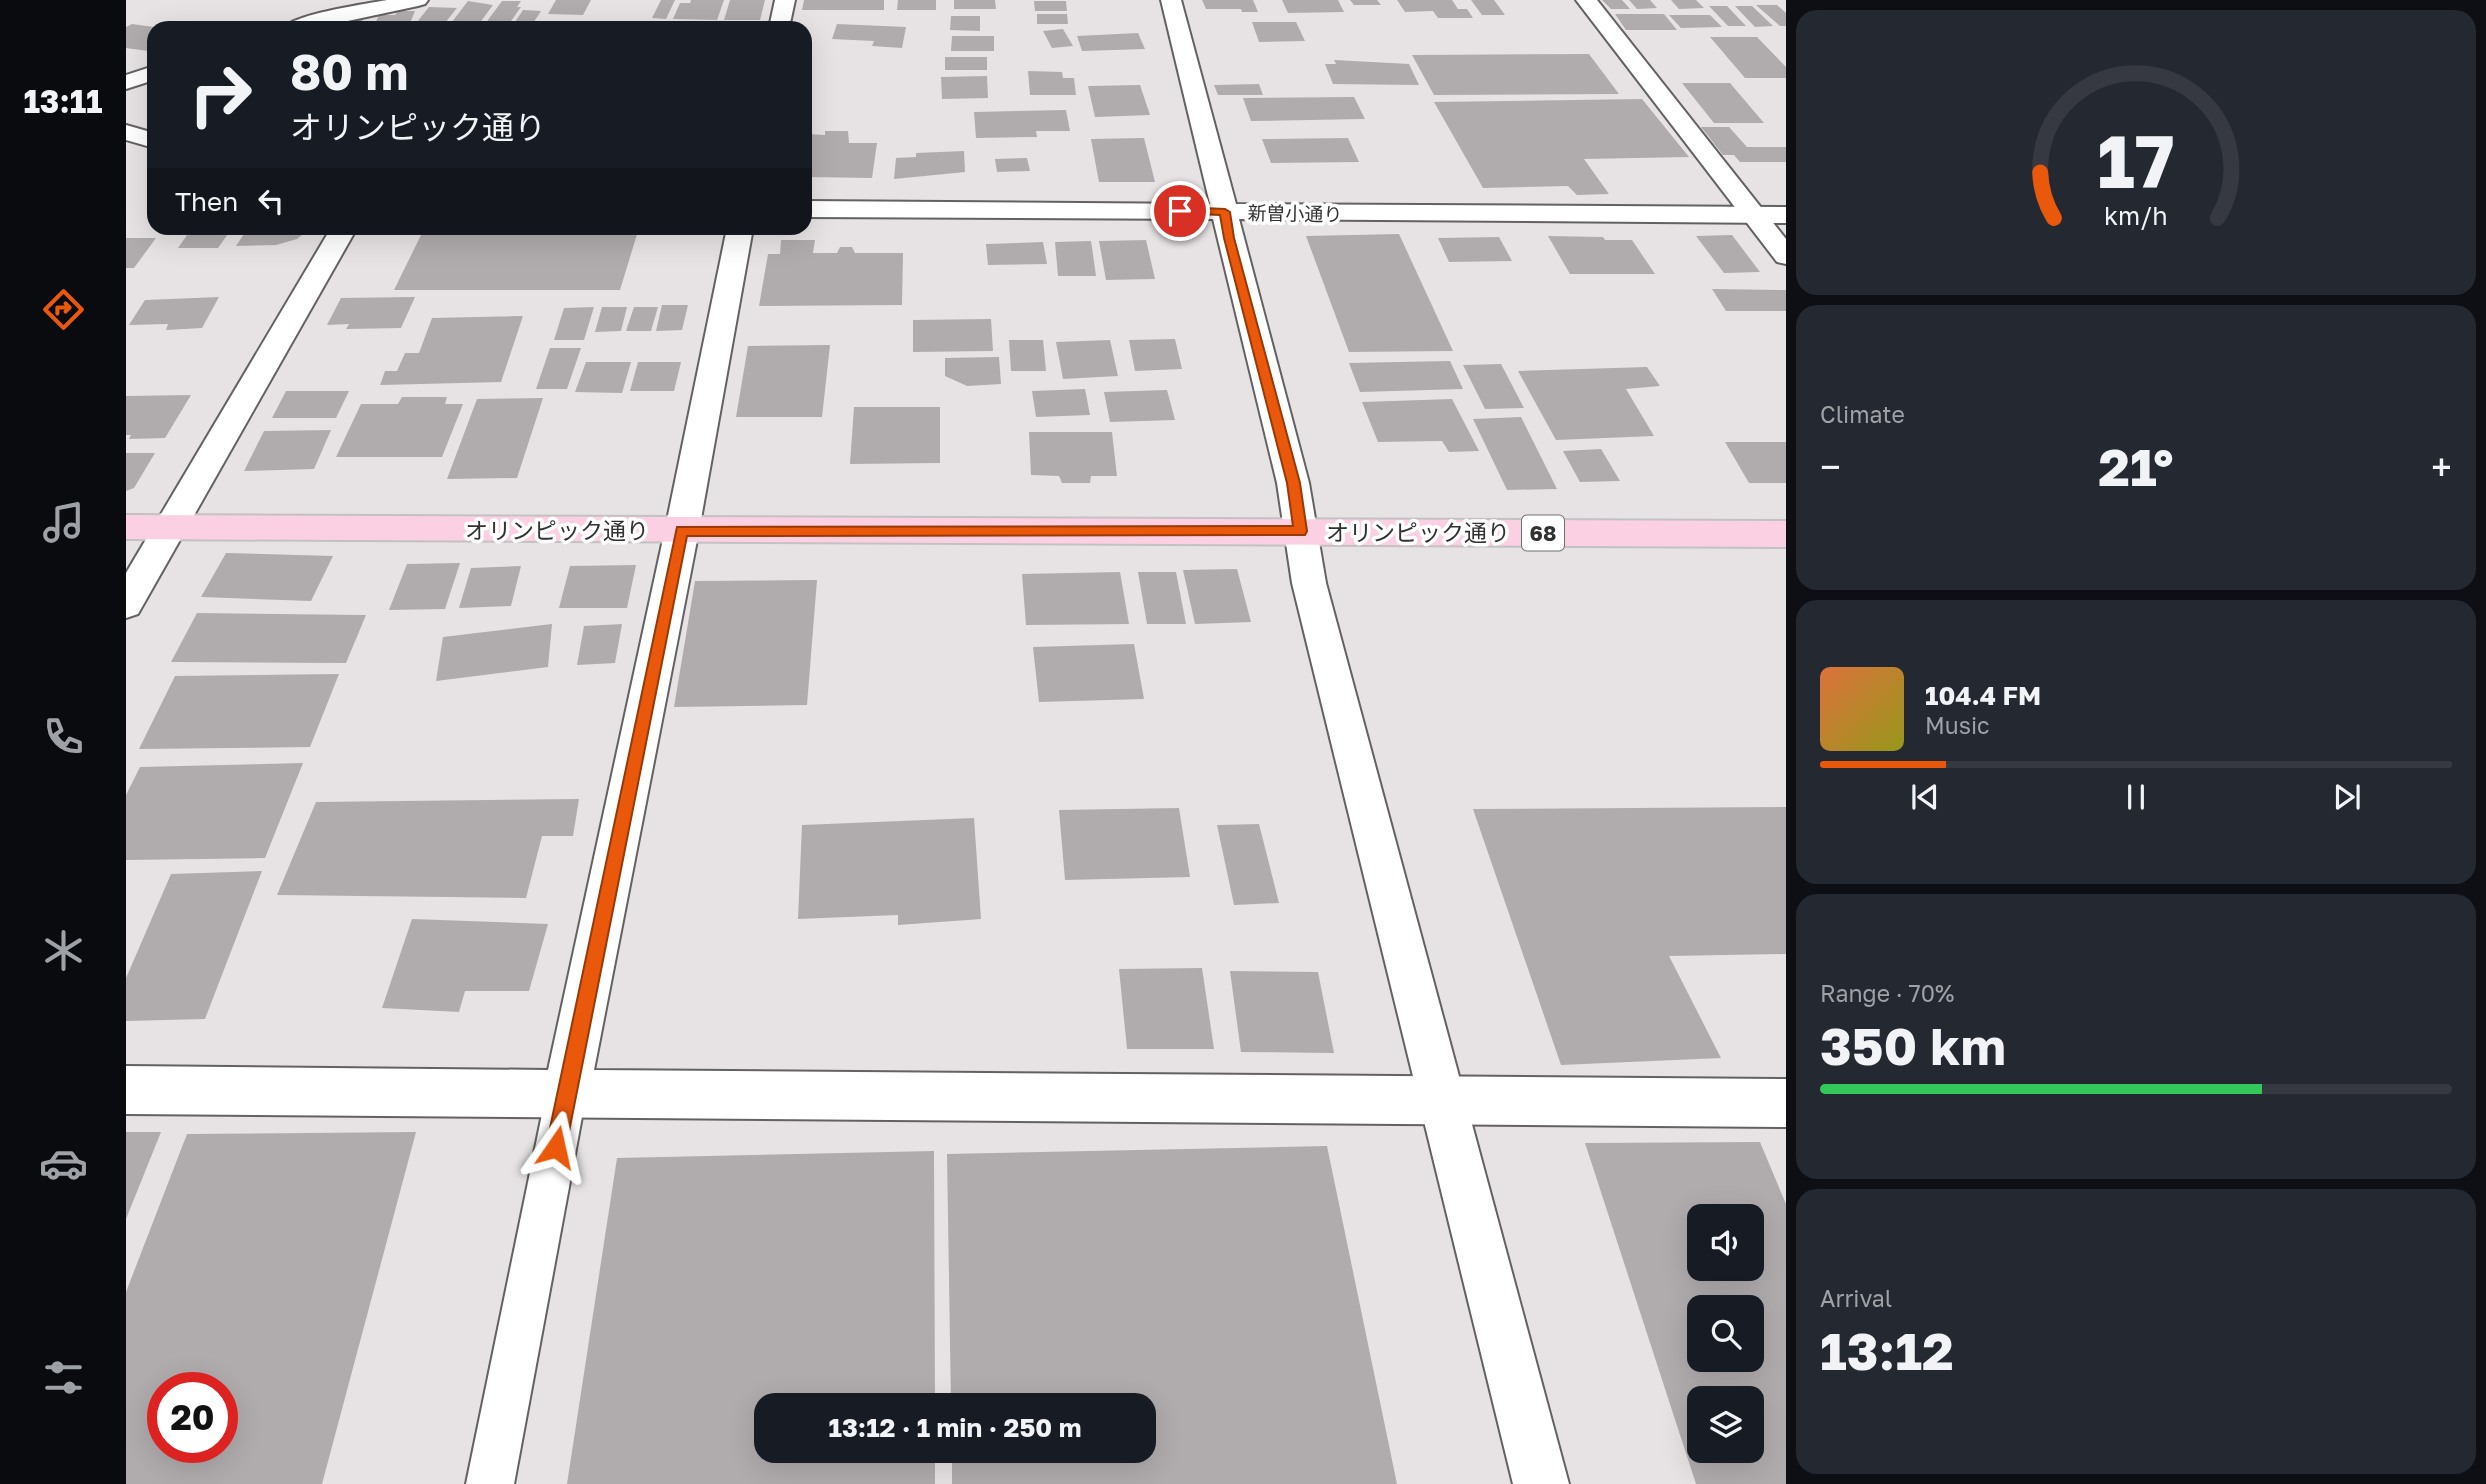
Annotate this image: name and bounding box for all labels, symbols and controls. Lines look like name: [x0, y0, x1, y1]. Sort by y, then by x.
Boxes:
text: 80 m: [290, 42, 408, 101]
icon: right: [175, 49, 266, 140]
text: 13:11: [23, 82, 103, 120]
text: オリンピック通り: [290, 108, 546, 146]
text: 17: [2097, 118, 2175, 205]
pin: [1150, 181, 1210, 241]
icon: left: [252, 182, 290, 220]
text: Then: [175, 186, 238, 217]
icon: arrive: [1161, 192, 1199, 230]
text: km/h: [2104, 200, 2168, 231]
street label: 新曽小通り: [1247, 201, 1343, 225]
icon: directions: [39, 285, 88, 334]
text: Climate: [1820, 400, 1905, 428]
text: 21°: [2098, 435, 2174, 497]
text: −: [1820, 444, 1841, 489]
text: +: [2431, 444, 2452, 489]
icon: music: [39, 498, 88, 547]
street label: オリンピック通り: [465, 516, 649, 544]
road number: 68: [1522, 516, 1564, 550]
street label: オリンピック通り: [1326, 518, 1510, 546]
text: 104.4 FM: [1925, 680, 2041, 711]
text: Music: [1925, 711, 1990, 739]
icon: phone: [39, 712, 88, 761]
icon: previous: [1906, 778, 1944, 816]
icon: pause: [2117, 778, 2155, 816]
icon: next: [2328, 778, 2366, 816]
icon: climate: [39, 926, 88, 975]
text: Range · 70%: [1820, 979, 1954, 1007]
text: 350 km: [1820, 1014, 2006, 1076]
position arrow: [519, 1110, 593, 1184]
icon: car: [39, 1139, 88, 1188]
map controls: [1687, 1204, 1764, 1463]
button: sound: [1687, 1204, 1764, 1281]
text: Arrival: [1820, 1284, 1892, 1312]
button: search: [1687, 1295, 1764, 1372]
text: 13:12: [1820, 1319, 1954, 1381]
icon: filters: [39, 1353, 88, 1402]
speed limit sign: 20: [147, 1372, 238, 1463]
button: layers: [1687, 1386, 1764, 1463]
text: 13:12 · 1 min · 250 m: [829, 1412, 1081, 1443]

